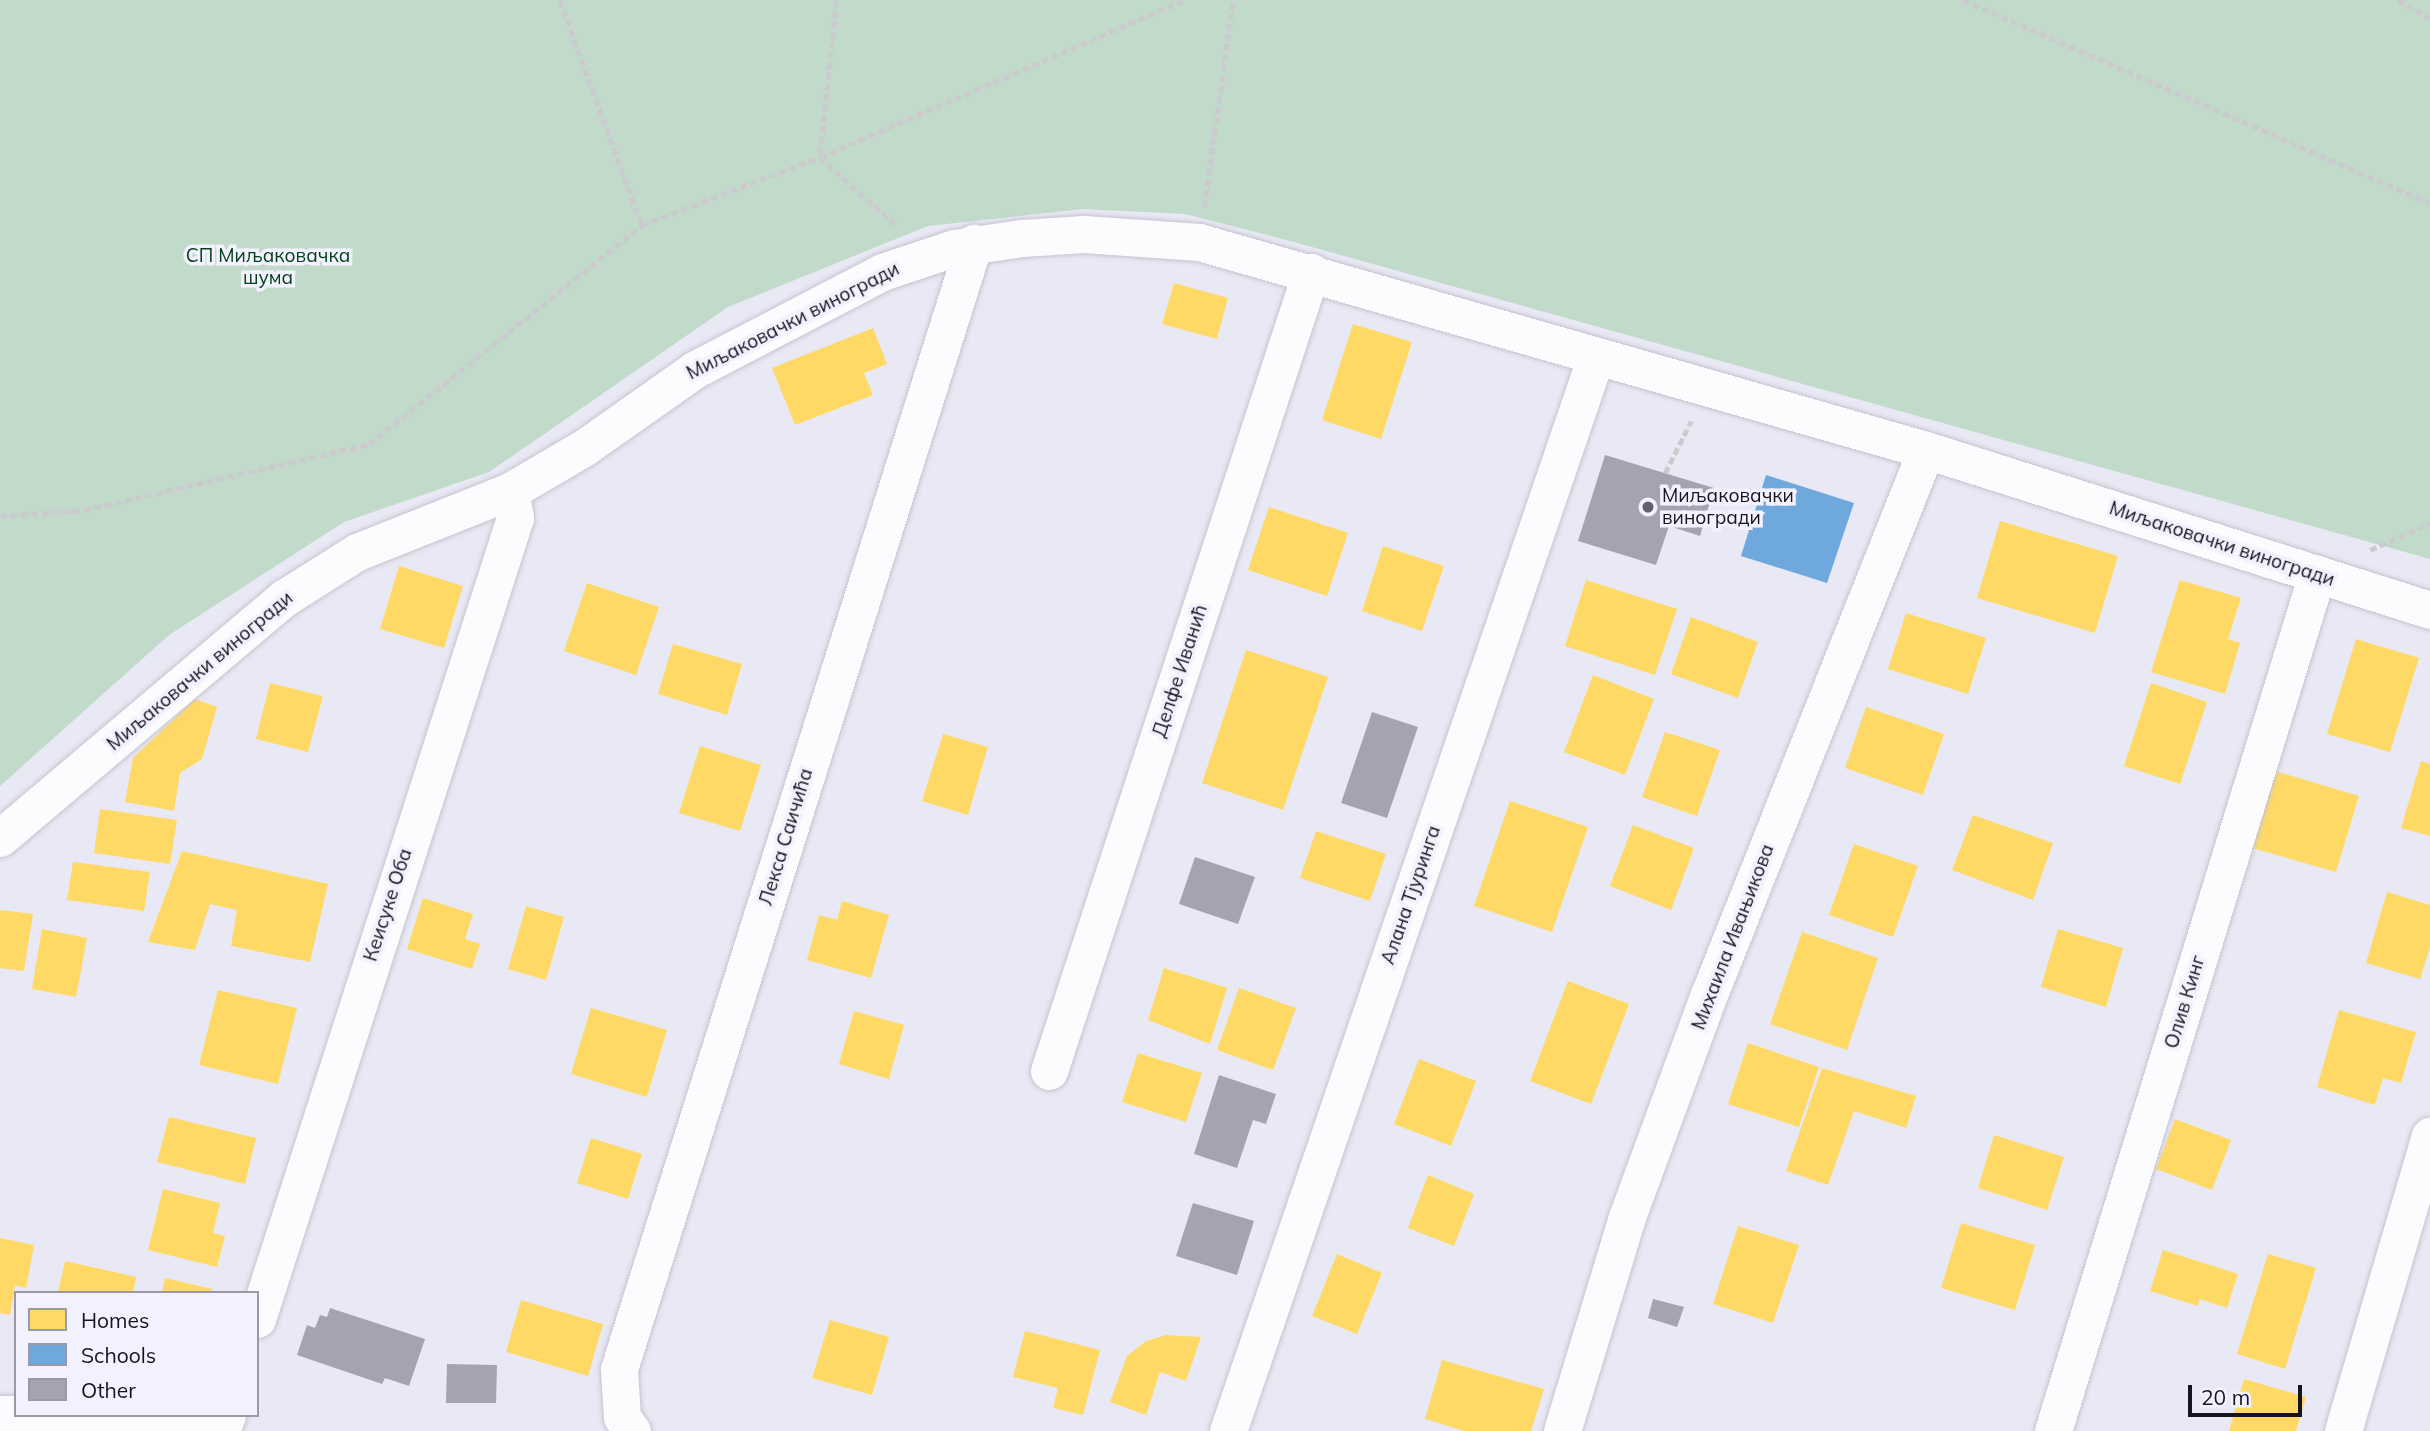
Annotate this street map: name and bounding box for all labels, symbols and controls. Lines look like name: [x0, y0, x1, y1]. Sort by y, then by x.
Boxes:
park label: СП Миљаковачка шума: [186, 245, 350, 289]
street label: Миљаковачки виногради: [683, 257, 903, 385]
place label: Миљаковачки виногради: [1662, 485, 1794, 529]
street label: Миљаковачки виногради: [2106, 497, 2338, 591]
marker: Миљаковачки виногради: [1640, 499, 1656, 515]
street label: Миљаковачки виногради: [102, 587, 298, 755]
street label: Делфе Иванић: [1148, 602, 1212, 740]
street label: Лекса Саичића: [754, 766, 818, 908]
street label: Алана Тјуринга: [1377, 823, 1445, 967]
street label: Михаила Ивањикова: [1687, 841, 1779, 1033]
street label: Кеисуке Оба: [359, 846, 417, 964]
street label: Олив Кинг: [2160, 953, 2210, 1051]
legend: [14, 1291, 259, 1417]
text: Homes: [81, 1307, 149, 1333]
text: Schools: [81, 1342, 156, 1368]
scale bar: [2192, 1372, 2306, 1416]
text: Other: [81, 1377, 136, 1403]
text: 20 m: [2201, 1384, 2250, 1410]

